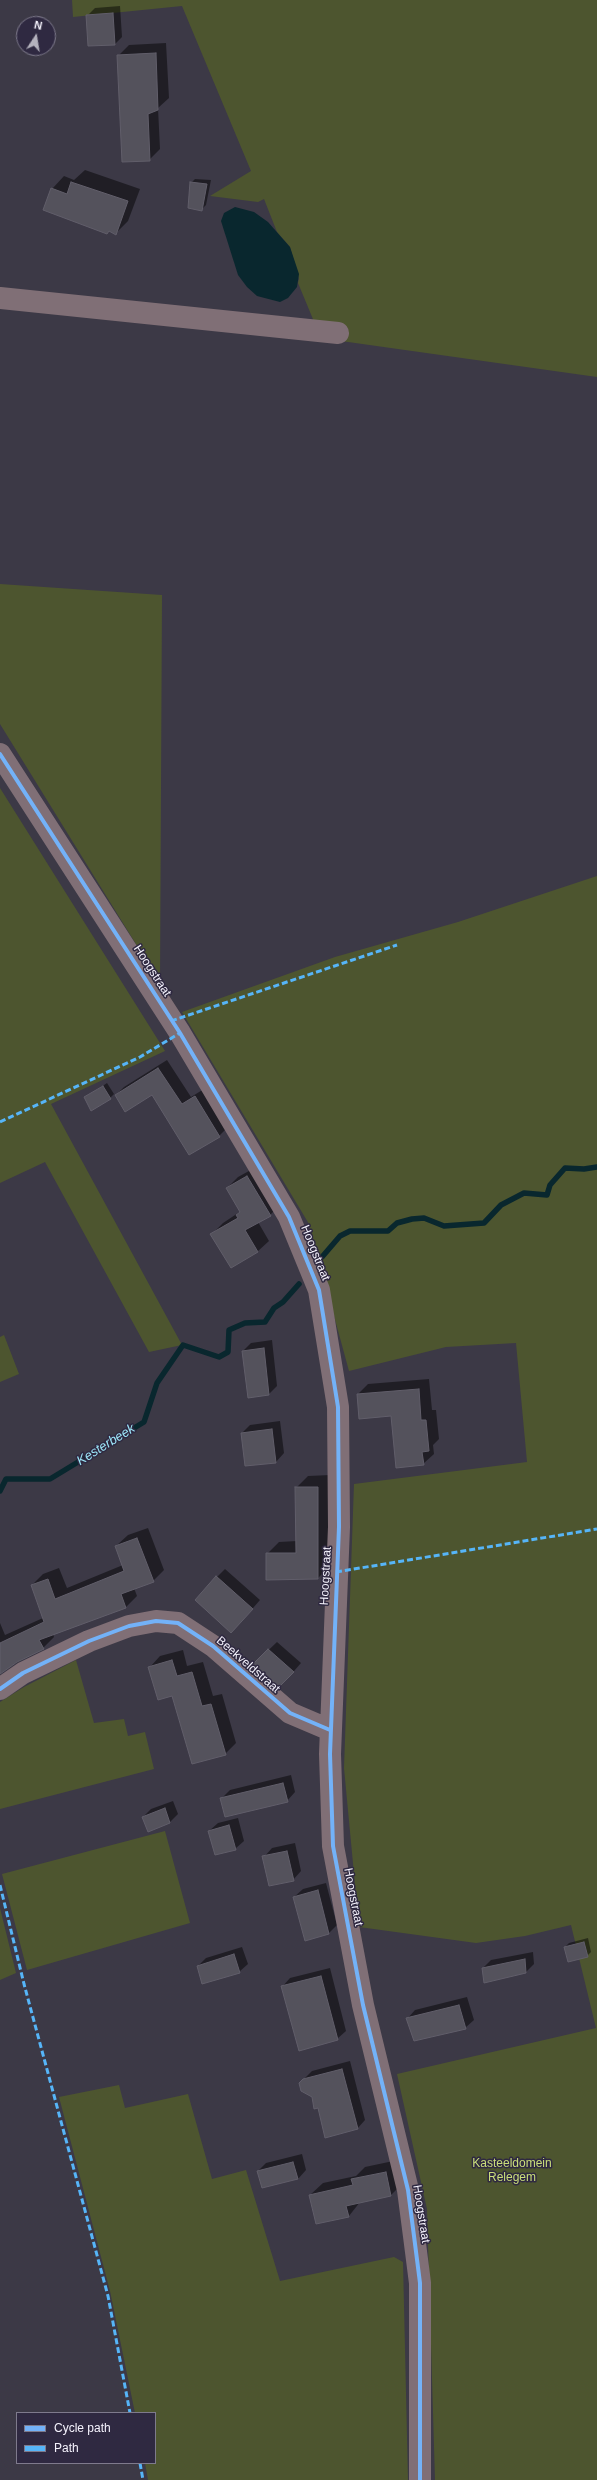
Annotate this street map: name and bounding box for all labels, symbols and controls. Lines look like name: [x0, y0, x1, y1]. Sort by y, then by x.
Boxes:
north arrow: [16, 16, 56, 56]
text: N: [33, 19, 43, 32]
street label: Hoogstraat: [130, 942, 174, 1000]
street label: Hoogstraat: [297, 1223, 333, 1283]
water label: Kesterbeek: [74, 1421, 138, 1469]
street label: Hoogstraat: [317, 1546, 335, 1606]
street label: Beekveldstraat: [213, 1634, 283, 1696]
street label: Hoogstraat: [340, 1867, 366, 1927]
park label: Kasteeldomein Relegem: [472, 2157, 552, 2185]
street label: Hoogstraat: [409, 2184, 433, 2244]
legend: [16, 2412, 156, 2464]
text: Cycle path: [54, 2421, 111, 2435]
text: Path: [54, 2441, 79, 2455]

